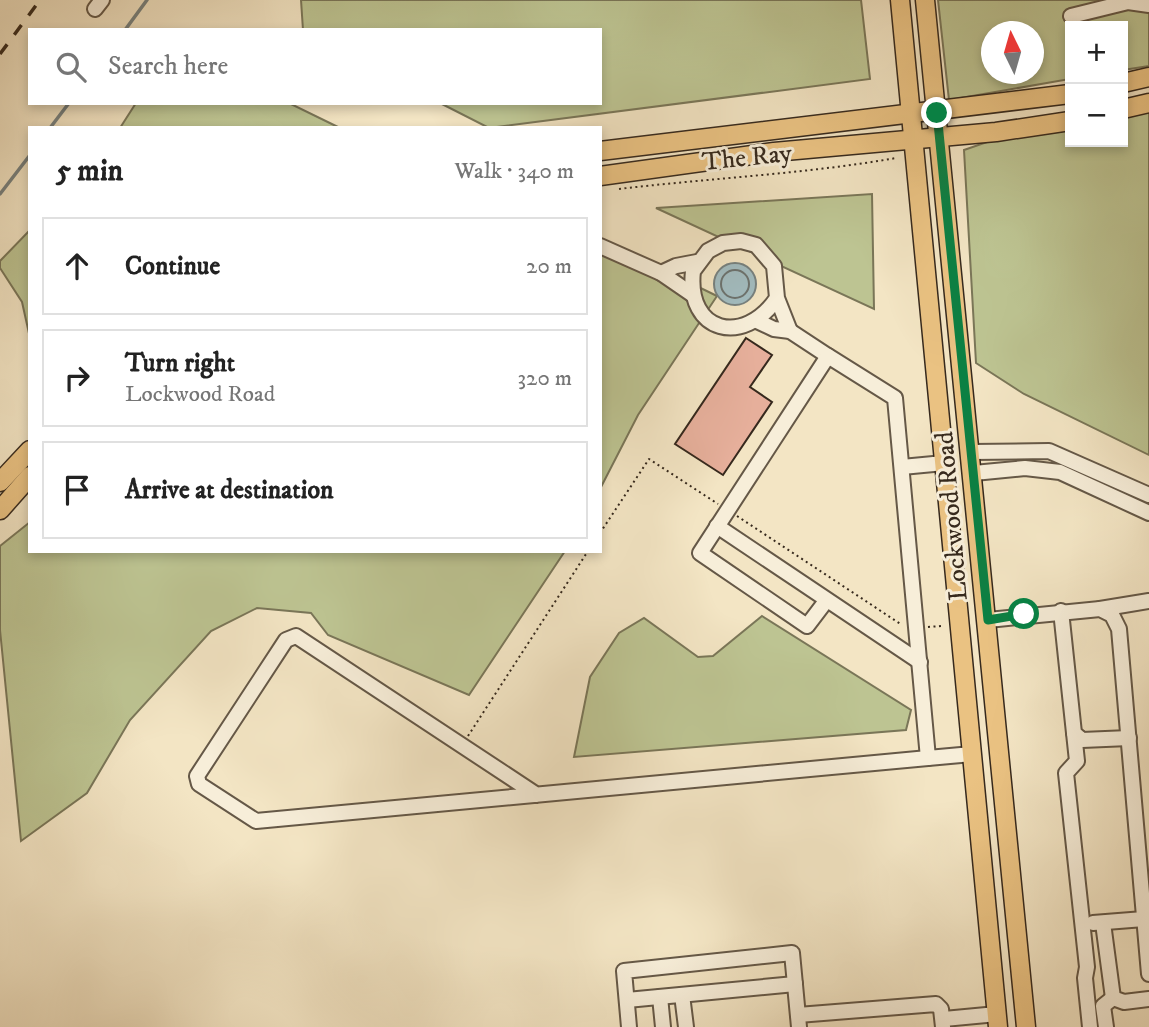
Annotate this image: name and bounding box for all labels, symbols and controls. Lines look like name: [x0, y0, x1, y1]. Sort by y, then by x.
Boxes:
north arrow: [981, 21, 1044, 84]
map controls: [1065, 21, 1128, 147]
button: +: [1065, 21, 1128, 84]
search box: [28, 28, 602, 105]
icon: search: [52, 48, 90, 86]
text: Search here: [108, 50, 228, 83]
button: −: [1065, 84, 1128, 147]
route end: [921, 97, 952, 128]
street label: The Ray: [700, 137, 794, 179]
text: 5 min: [56, 153, 123, 190]
text: Walk · 340 m: [454, 157, 574, 186]
icon: ahead: [58, 247, 96, 285]
text: Continue: [125, 250, 220, 283]
text: 20 m: [526, 252, 572, 281]
text: Turn right: [125, 347, 235, 380]
icon: right: [58, 359, 96, 397]
text: 320 m: [518, 364, 572, 393]
text: Lockwood Road: [125, 380, 275, 409]
street label: Lockwood Road: [928, 430, 976, 602]
icon: arrive: [58, 471, 96, 509]
text: Arrive at destination: [125, 474, 334, 507]
route start: [1008, 598, 1039, 629]

